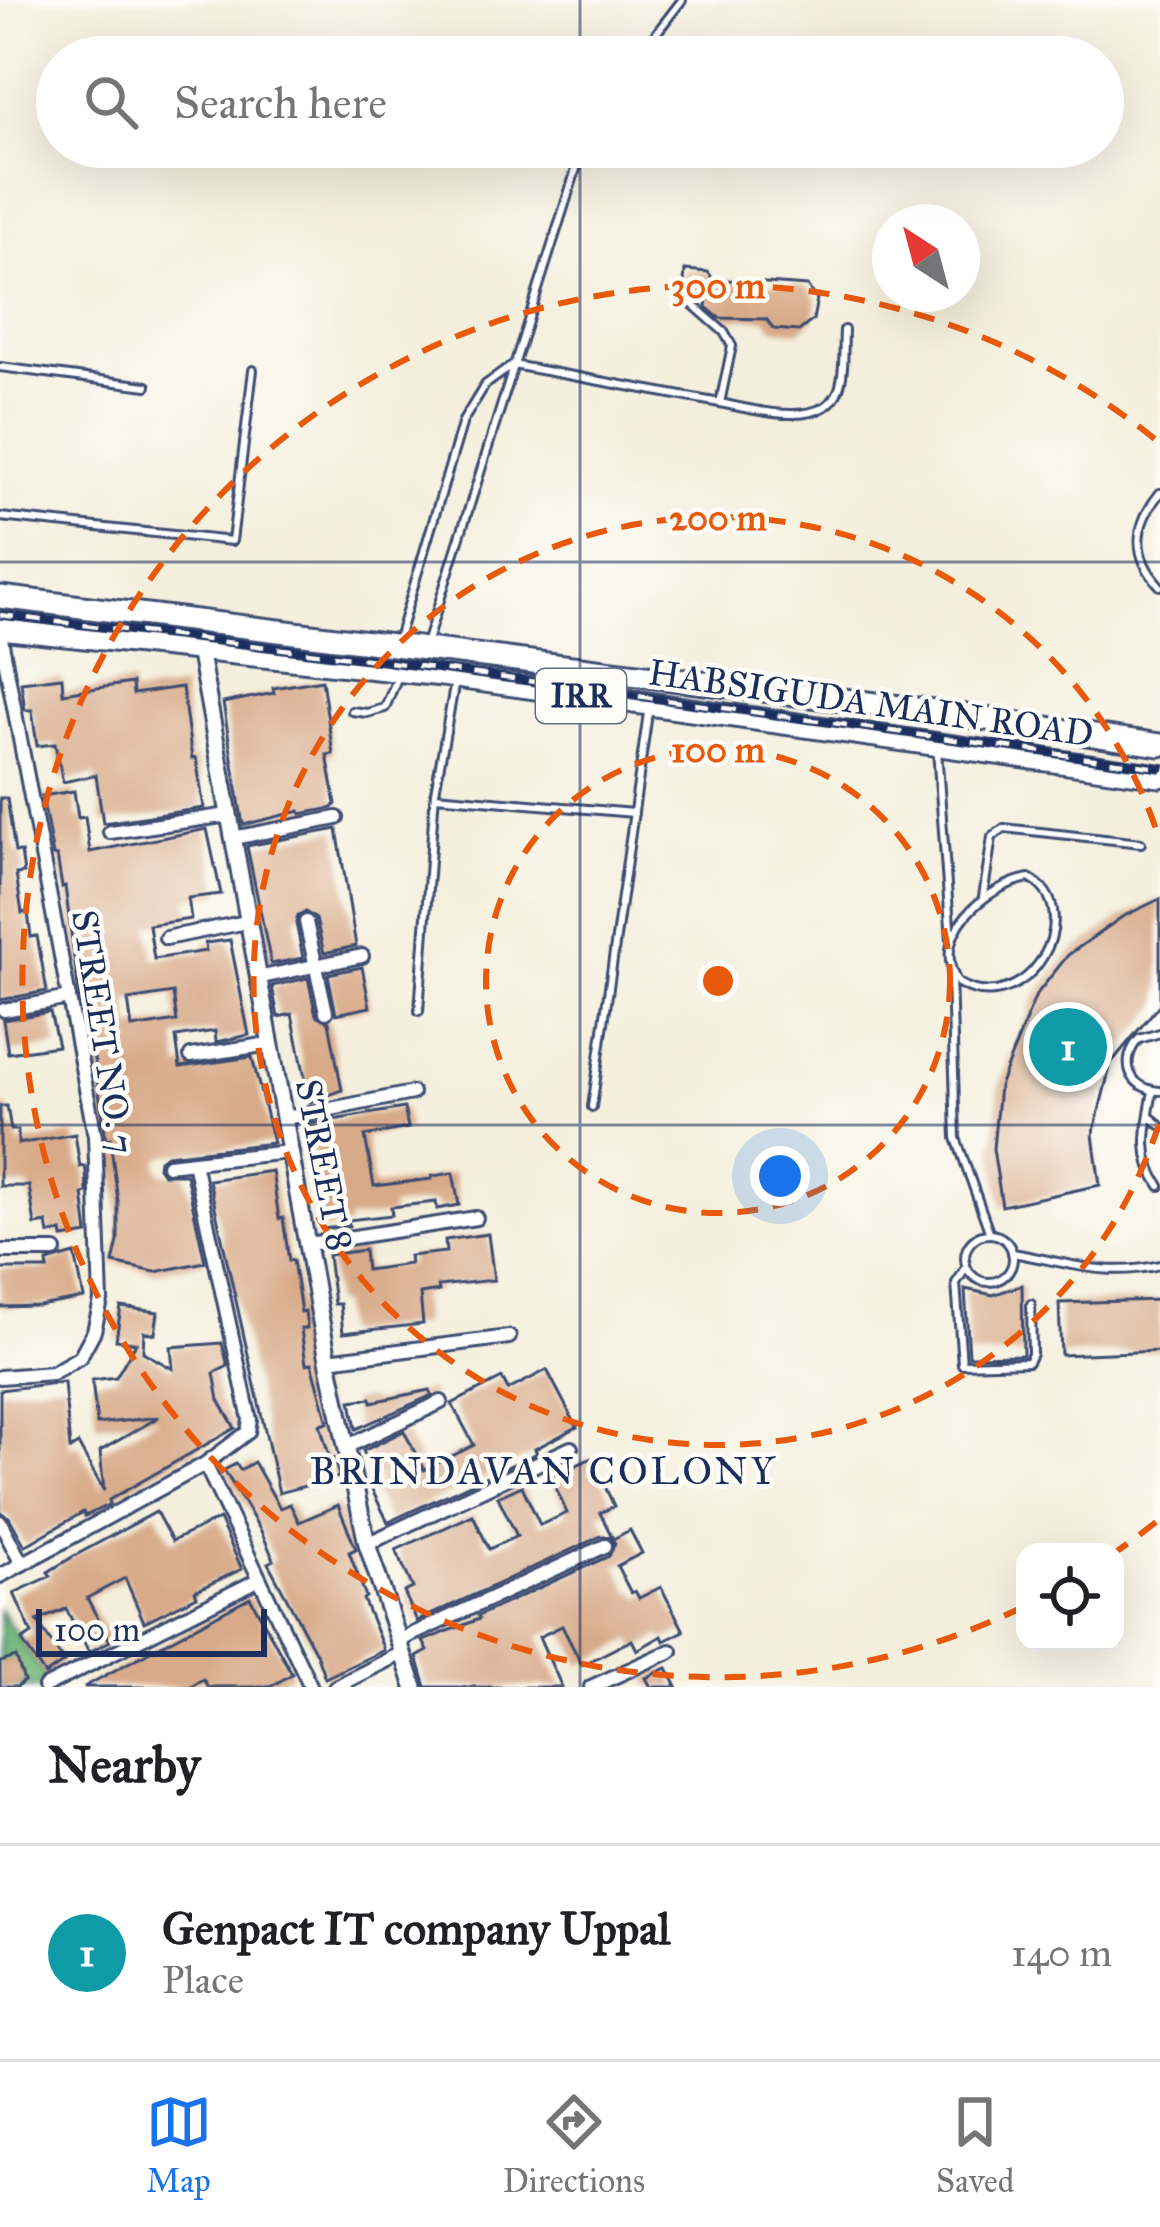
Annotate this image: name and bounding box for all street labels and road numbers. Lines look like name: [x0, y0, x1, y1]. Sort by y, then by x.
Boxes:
street label: HABSIGUDA MAIN ROAD: [646, 650, 1096, 756]
road number: IRR: [536, 669, 626, 723]
street label: STREET NO. 7: [62, 907, 144, 1157]
street label: STREET 8: [286, 1075, 362, 1255]

